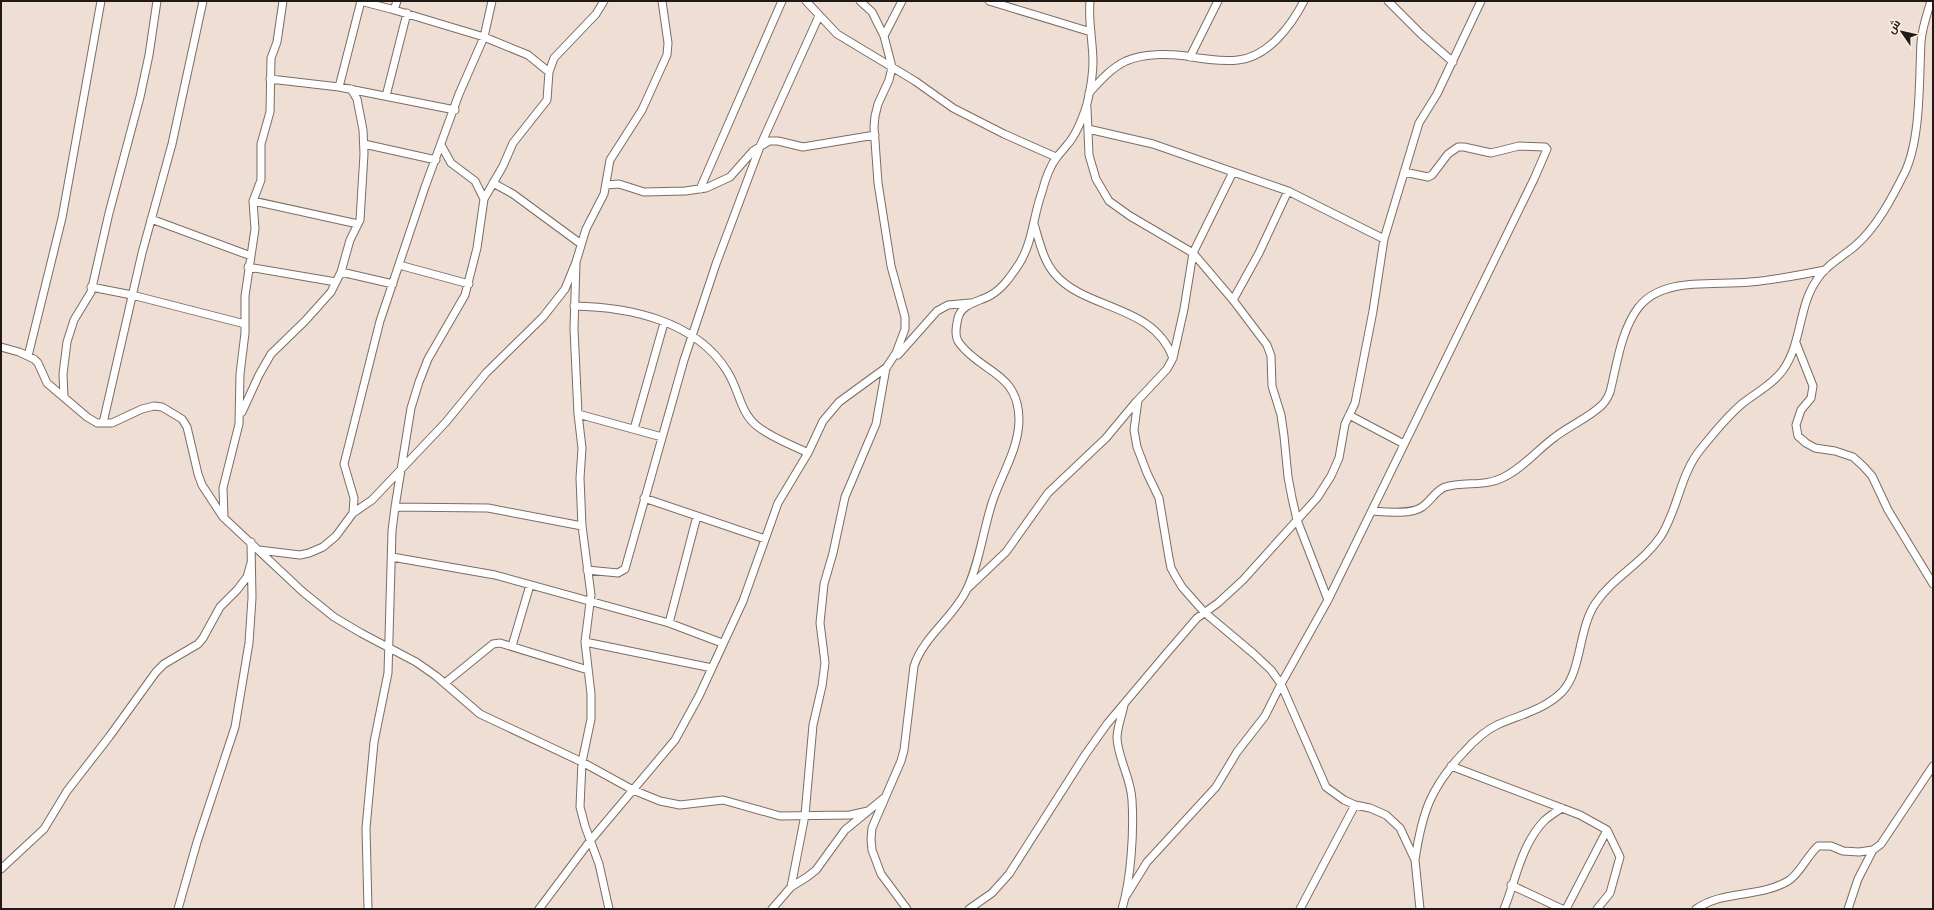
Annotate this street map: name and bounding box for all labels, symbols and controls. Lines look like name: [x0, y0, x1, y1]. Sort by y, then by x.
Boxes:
north arrow: [1882, 12, 1922, 52]
text: ش: [1883, 16, 1903, 36]

